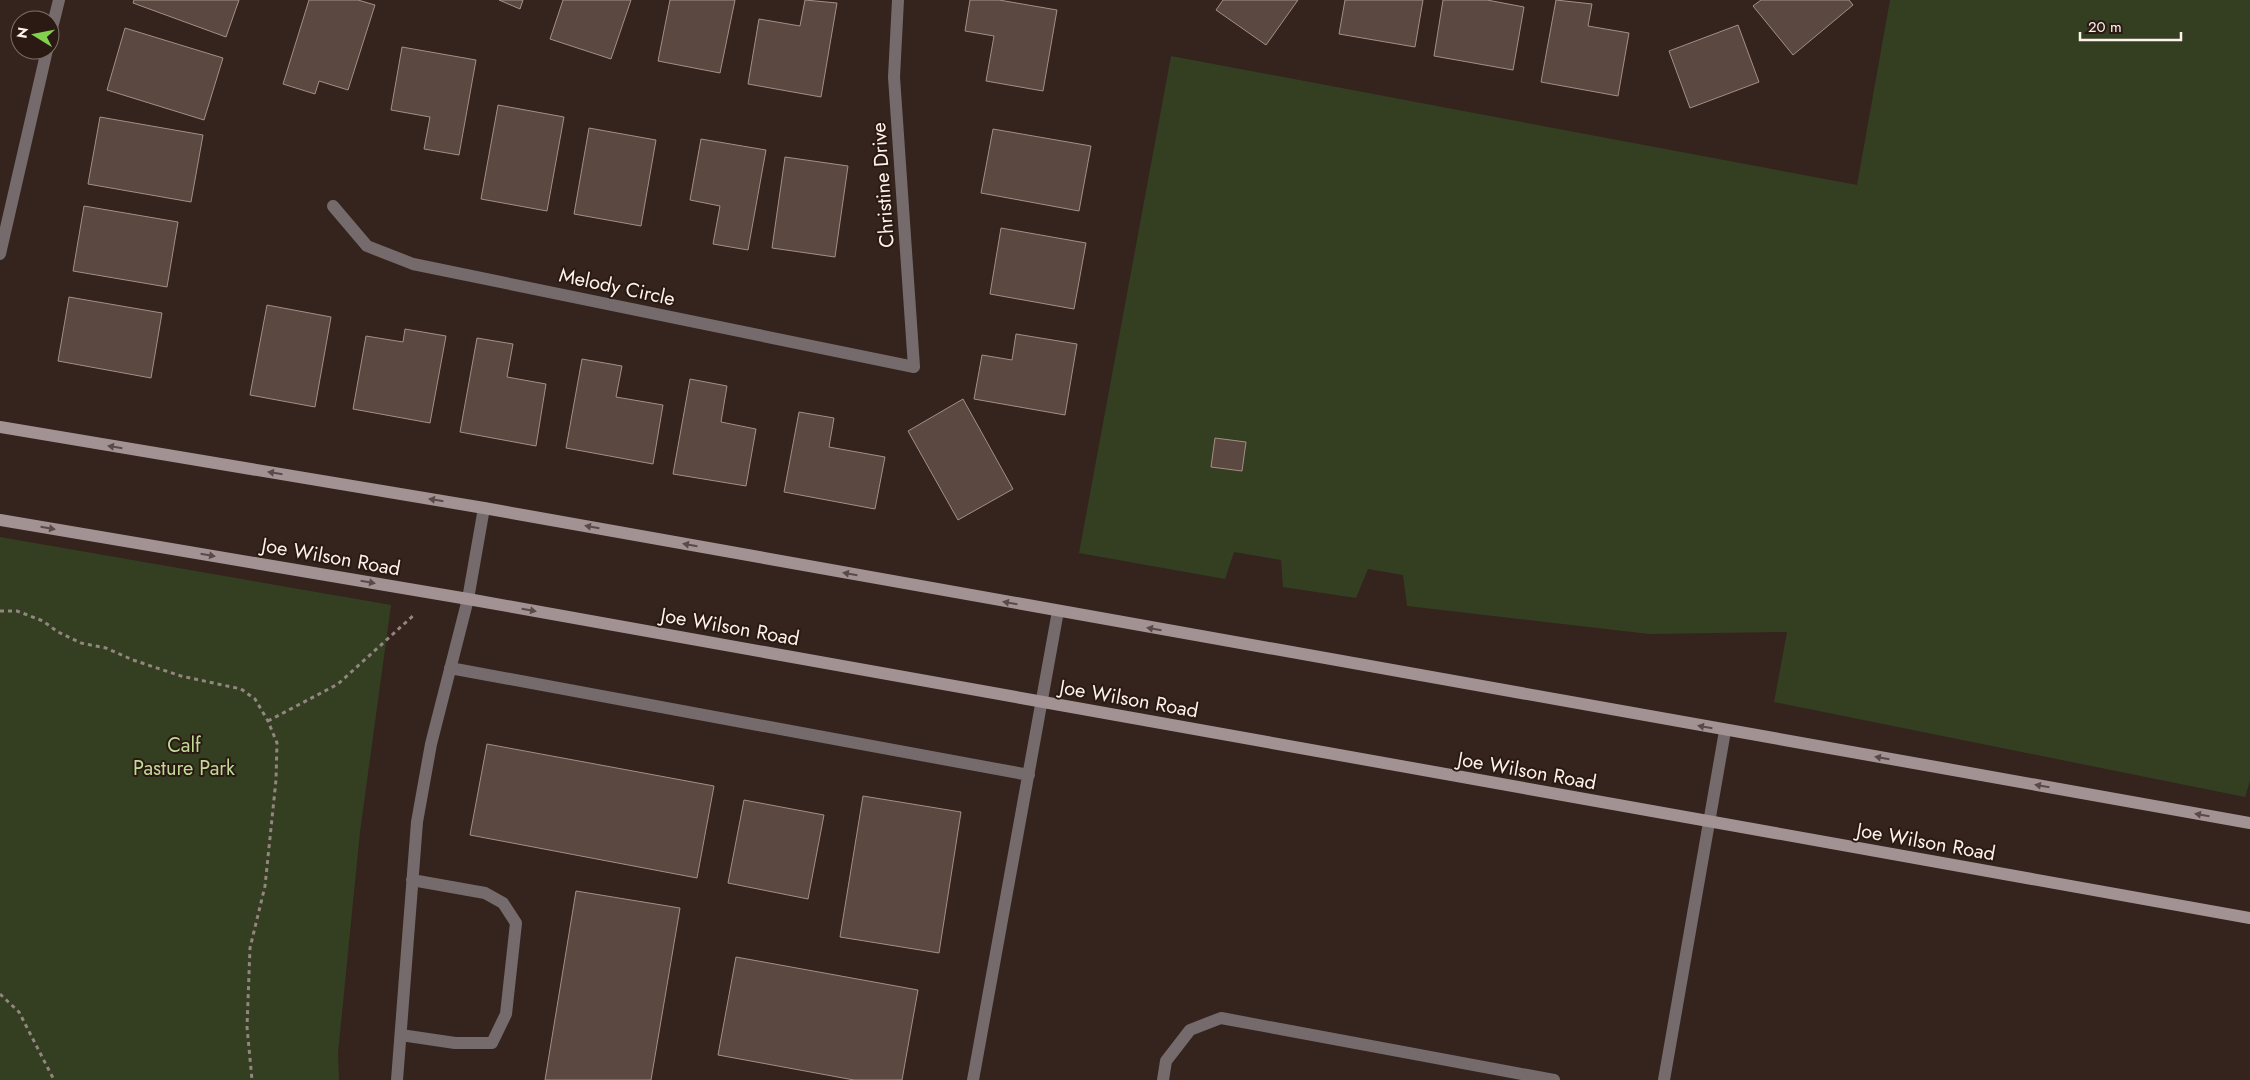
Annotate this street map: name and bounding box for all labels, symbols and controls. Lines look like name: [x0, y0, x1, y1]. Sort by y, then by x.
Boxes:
north arrow: [10, 10, 60, 60]
scale bar: [2080, 10, 2181, 42]
text: 20 m: [2088, 16, 2122, 38]
text: N: [11, 26, 33, 40]
street label: Christine Drive: [864, 121, 902, 249]
street label: Melody Circle: [556, 261, 678, 313]
one-way arrow: [107, 442, 123, 450]
one-way arrow: [267, 469, 283, 477]
one-way arrow: [427, 495, 443, 503]
one-way arrow: [584, 523, 600, 531]
one-way arrow: [40, 524, 56, 532]
street label: Joe Wilson Road: [256, 530, 403, 583]
one-way arrow: [682, 540, 698, 548]
one-way arrow: [201, 552, 217, 560]
one-way arrow: [842, 569, 858, 577]
one-way arrow: [361, 579, 377, 587]
one-way arrow: [1002, 598, 1018, 606]
street label: Joe Wilson Road: [655, 600, 802, 653]
one-way arrow: [521, 607, 537, 615]
one-way arrow: [1146, 624, 1162, 632]
street label: Joe Wilson Road: [1054, 672, 1201, 725]
one-way arrow: [1696, 722, 1712, 730]
park label: Calf Pasture Park: [133, 731, 235, 783]
street label: Joe Wilson Road: [1452, 744, 1599, 797]
one-way arrow: [1874, 754, 1890, 762]
one-way arrow: [2034, 782, 2050, 790]
one-way arrow: [2194, 810, 2210, 818]
street label: Joe Wilson Road: [1851, 815, 1998, 868]

